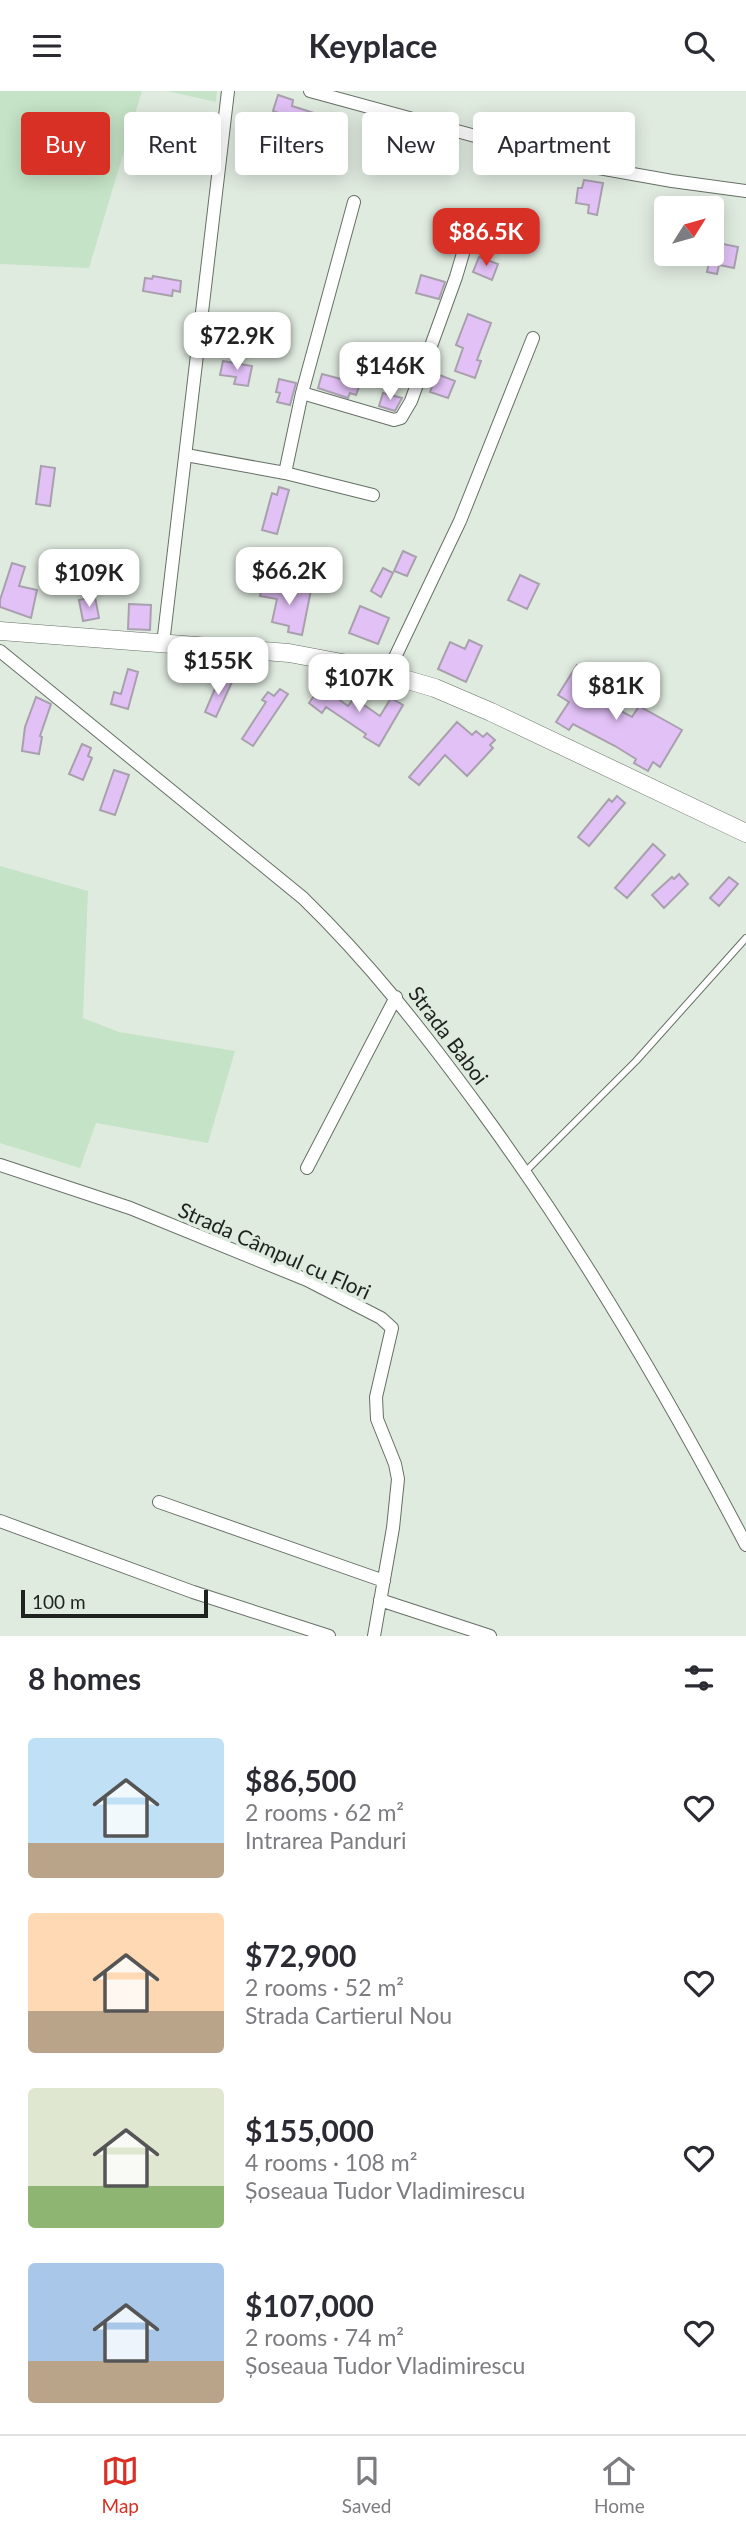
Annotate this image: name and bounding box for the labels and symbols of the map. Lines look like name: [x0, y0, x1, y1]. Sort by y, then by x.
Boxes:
north arrow: [654, 196, 724, 266]
pin: $86.5K: [429, 209, 543, 268]
pin: $72.9K: [180, 313, 294, 372]
pin: $146K: [341, 343, 439, 402]
pin: $66.2K: [232, 547, 346, 607]
pin: $109K: [40, 549, 138, 609]
pin: $155K: [169, 637, 267, 697]
pin: $107K: [310, 655, 408, 714]
pin: $81K: [575, 663, 657, 722]
street label: Strada Baboi: [404, 981, 494, 1089]
street label: Strada Câmpul cu Flori: [175, 1196, 375, 1304]
scale bar: [21, 1587, 208, 1619]

